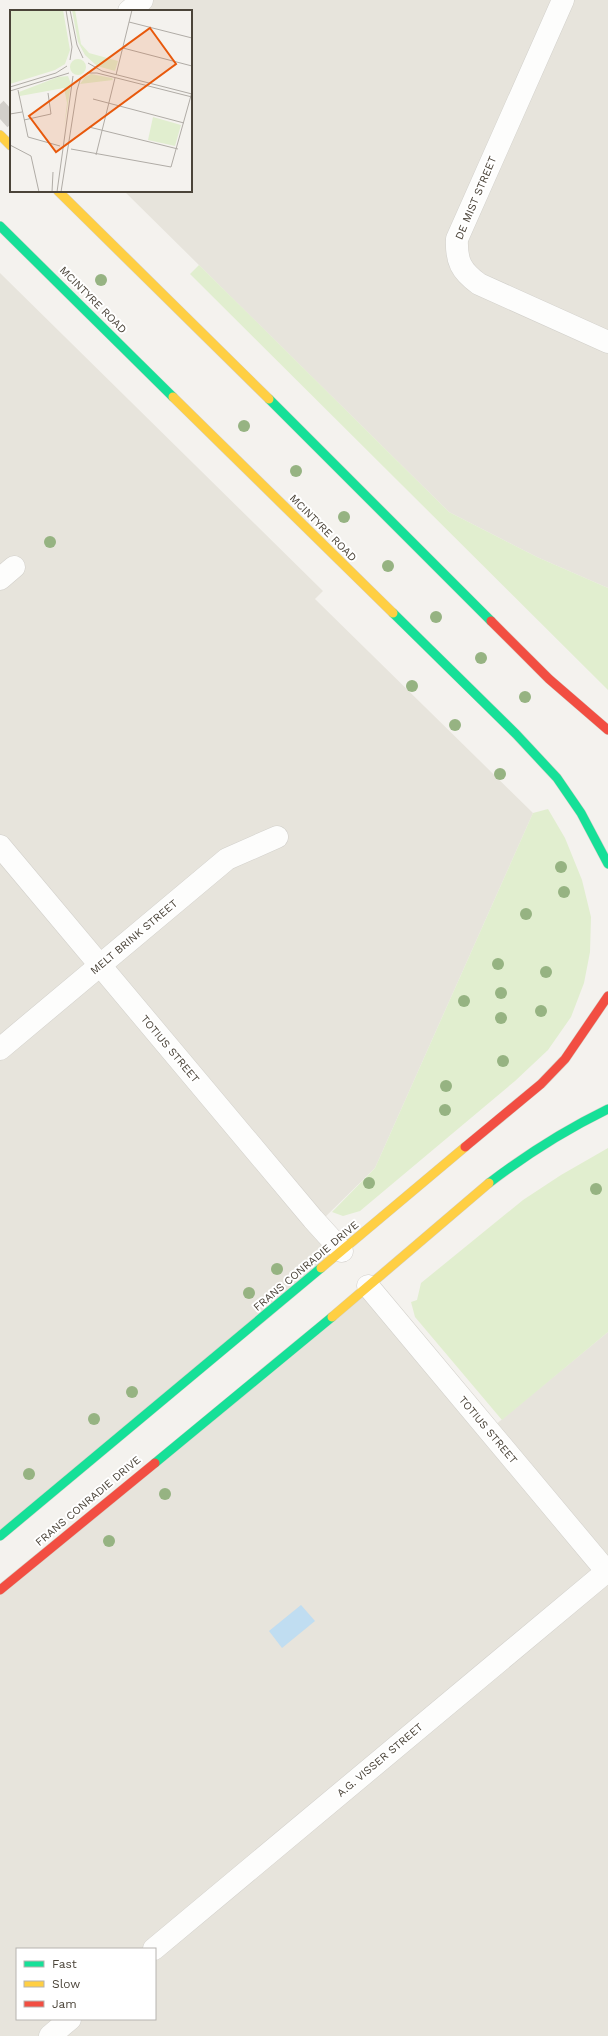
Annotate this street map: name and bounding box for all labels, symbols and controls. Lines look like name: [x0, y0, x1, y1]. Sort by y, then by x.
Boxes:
inset map: [10, 10, 192, 192]
street label: DE MIST STREET: [453, 154, 500, 242]
street label: MCINTYRE ROAD: [57, 264, 129, 336]
street label: MCINTYRE ROAD: [287, 492, 359, 564]
street label: MELT BRINK STREET: [88, 897, 180, 977]
street label: TOTIUS STREET: [138, 1013, 202, 1086]
street label: FRANS CONRADIE DRIVE: [251, 1218, 361, 1314]
street label: TOTIUS STREET: [456, 1394, 520, 1467]
street label: FRANS CONRADIE DRIVE: [33, 1453, 143, 1549]
street label: A.G. VISSER STREET: [334, 1720, 426, 1800]
legend: [16, 1948, 156, 2020]
text: Fast: [52, 1957, 77, 1971]
text: Slow: [52, 1977, 80, 1991]
text: Jam: [52, 1997, 77, 2011]

